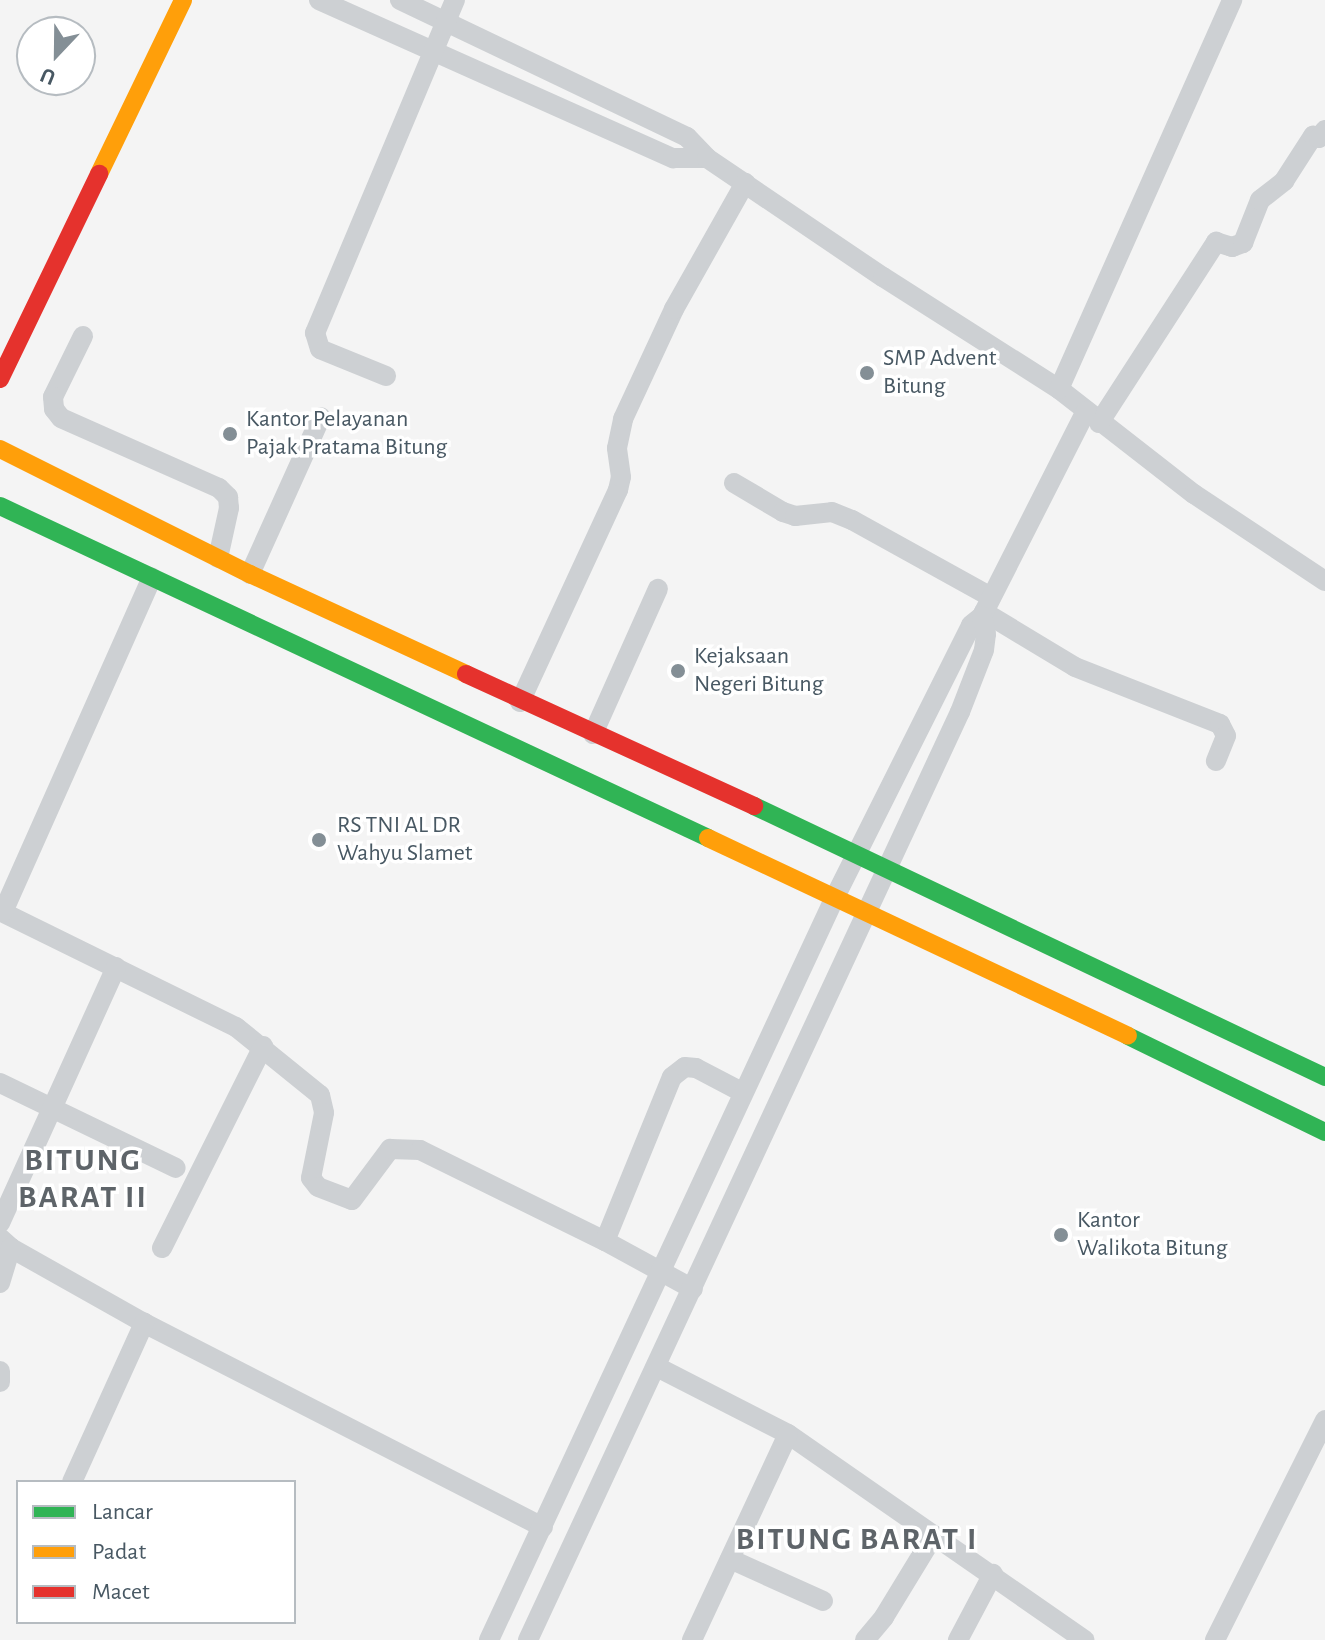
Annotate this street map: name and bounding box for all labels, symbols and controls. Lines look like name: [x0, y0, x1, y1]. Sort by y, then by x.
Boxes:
north arrow: [16, 16, 96, 96]
text: U: [37, 64, 58, 89]
place label: SMP Advent Bitung: [883, 345, 996, 401]
marker: SMP Advent Bitung: [858, 364, 876, 382]
place label: Kantor Pelayanan Pajak Pratama Bitung: [246, 406, 447, 462]
marker: Kantor Pelayanan Pajak Pratama Bitung: [221, 425, 239, 443]
place label: Kejaksaan Negeri Bitung: [694, 643, 823, 699]
marker: Kejaksaan Negeri Bitung: [669, 662, 687, 680]
place label: RS TNI AL DR Wahyu Slamet: [337, 812, 472, 868]
marker: RS TNI AL DR Wahyu Slamet: [308, 829, 330, 851]
district label: BITUNG BARAT II: [18, 1142, 148, 1217]
place label: Kantor Walikota Bitung: [1077, 1207, 1227, 1263]
marker: Kantor Walikota Bitung: [1052, 1226, 1070, 1244]
legend: [16, 1480, 296, 1624]
text: Lancar: [92, 1500, 153, 1524]
district label: BITUNG BARAT I: [736, 1520, 978, 1558]
text: Padat: [92, 1540, 146, 1564]
text: Macet: [92, 1580, 150, 1604]

